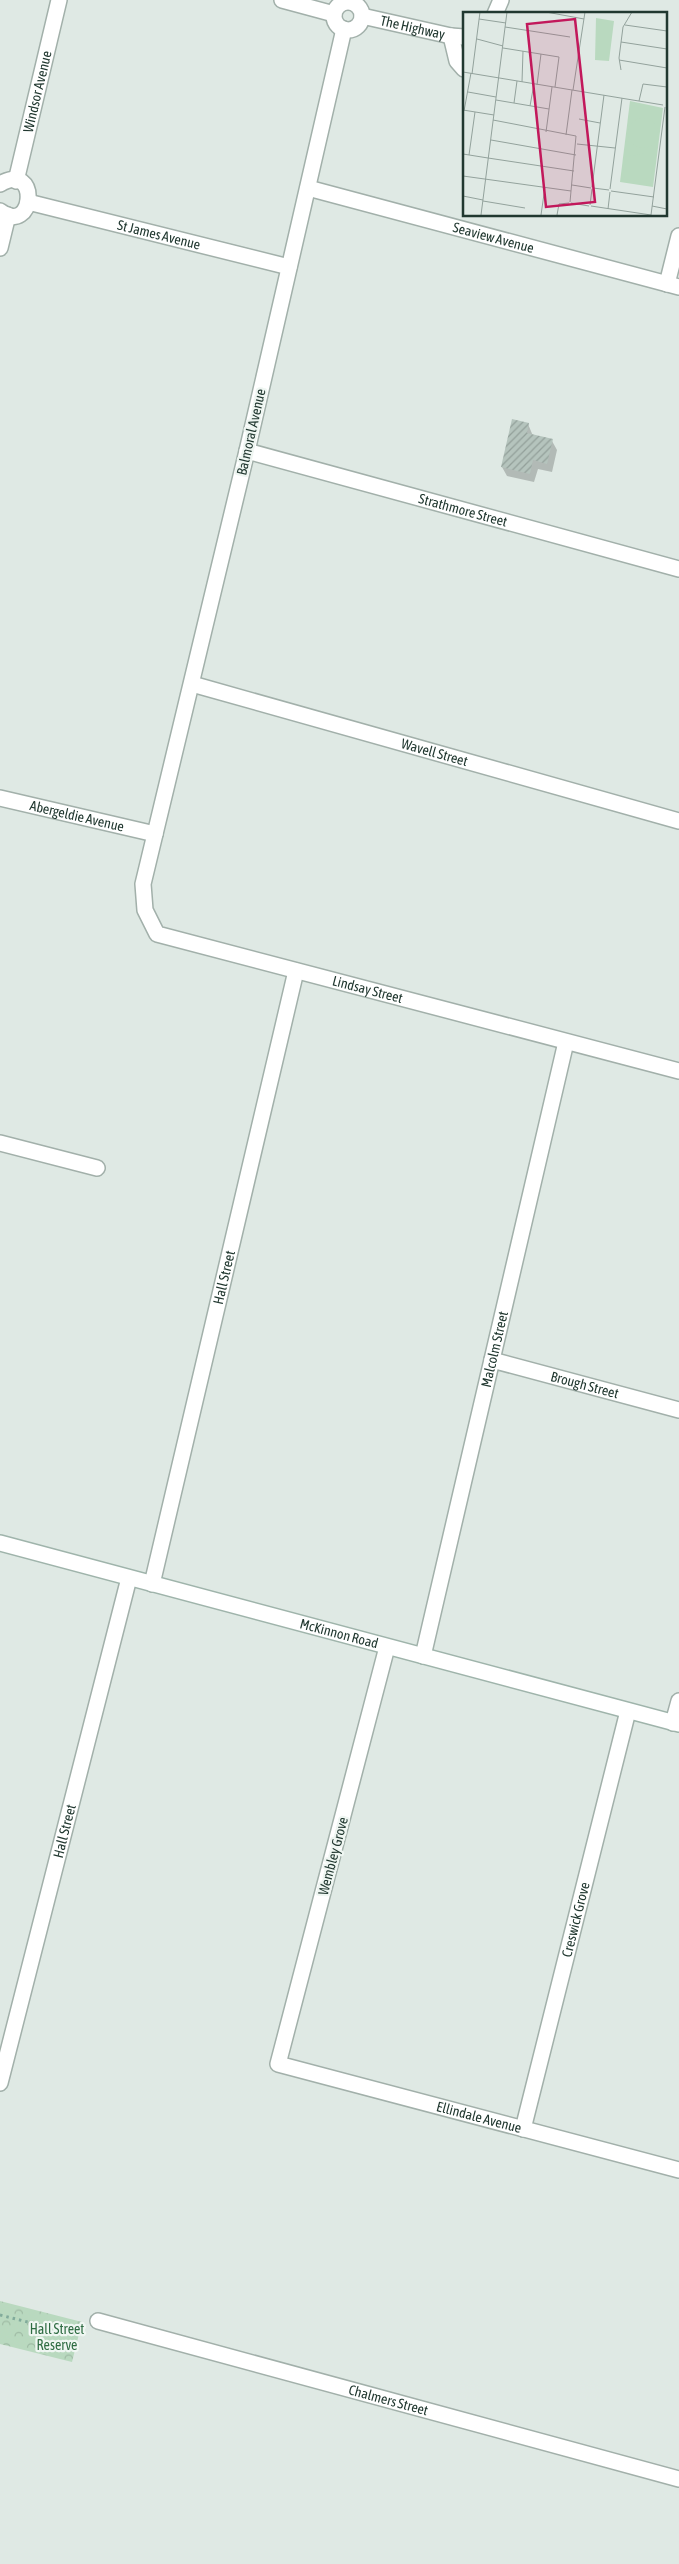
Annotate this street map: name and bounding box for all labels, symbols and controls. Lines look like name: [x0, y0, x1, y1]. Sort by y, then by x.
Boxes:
street label: The Highway: [379, 12, 447, 42]
inset map: [463, 12, 666, 216]
street label: Windsor Avenue: [20, 49, 55, 134]
street label: St James Avenue: [116, 217, 202, 253]
street label: Seaview Avenue: [451, 219, 536, 256]
street label: Balmoral Avenue: [233, 387, 269, 477]
street label: Strathmore Street: [417, 490, 509, 530]
street label: Wavell Street: [399, 735, 470, 769]
street label: Abergeldie Avenue: [28, 797, 126, 835]
street label: Lindsay Street: [331, 972, 405, 1006]
street label: Hall Street: [210, 1249, 238, 1306]
street label: Malcolm Street: [478, 1310, 511, 1389]
street label: Brough Street: [549, 1368, 620, 1402]
street label: McKinnon Road: [298, 1615, 380, 1651]
street label: Hall Street: [50, 1803, 79, 1860]
street label: Wembley Grove: [315, 1815, 351, 1897]
street label: Creswick Grove: [559, 1880, 593, 1959]
street label: Ellindale Avenue: [435, 2098, 523, 2136]
park label: Hall Street Reserve: [30, 2321, 84, 2353]
street label: Chalmers Street: [347, 2382, 430, 2418]

